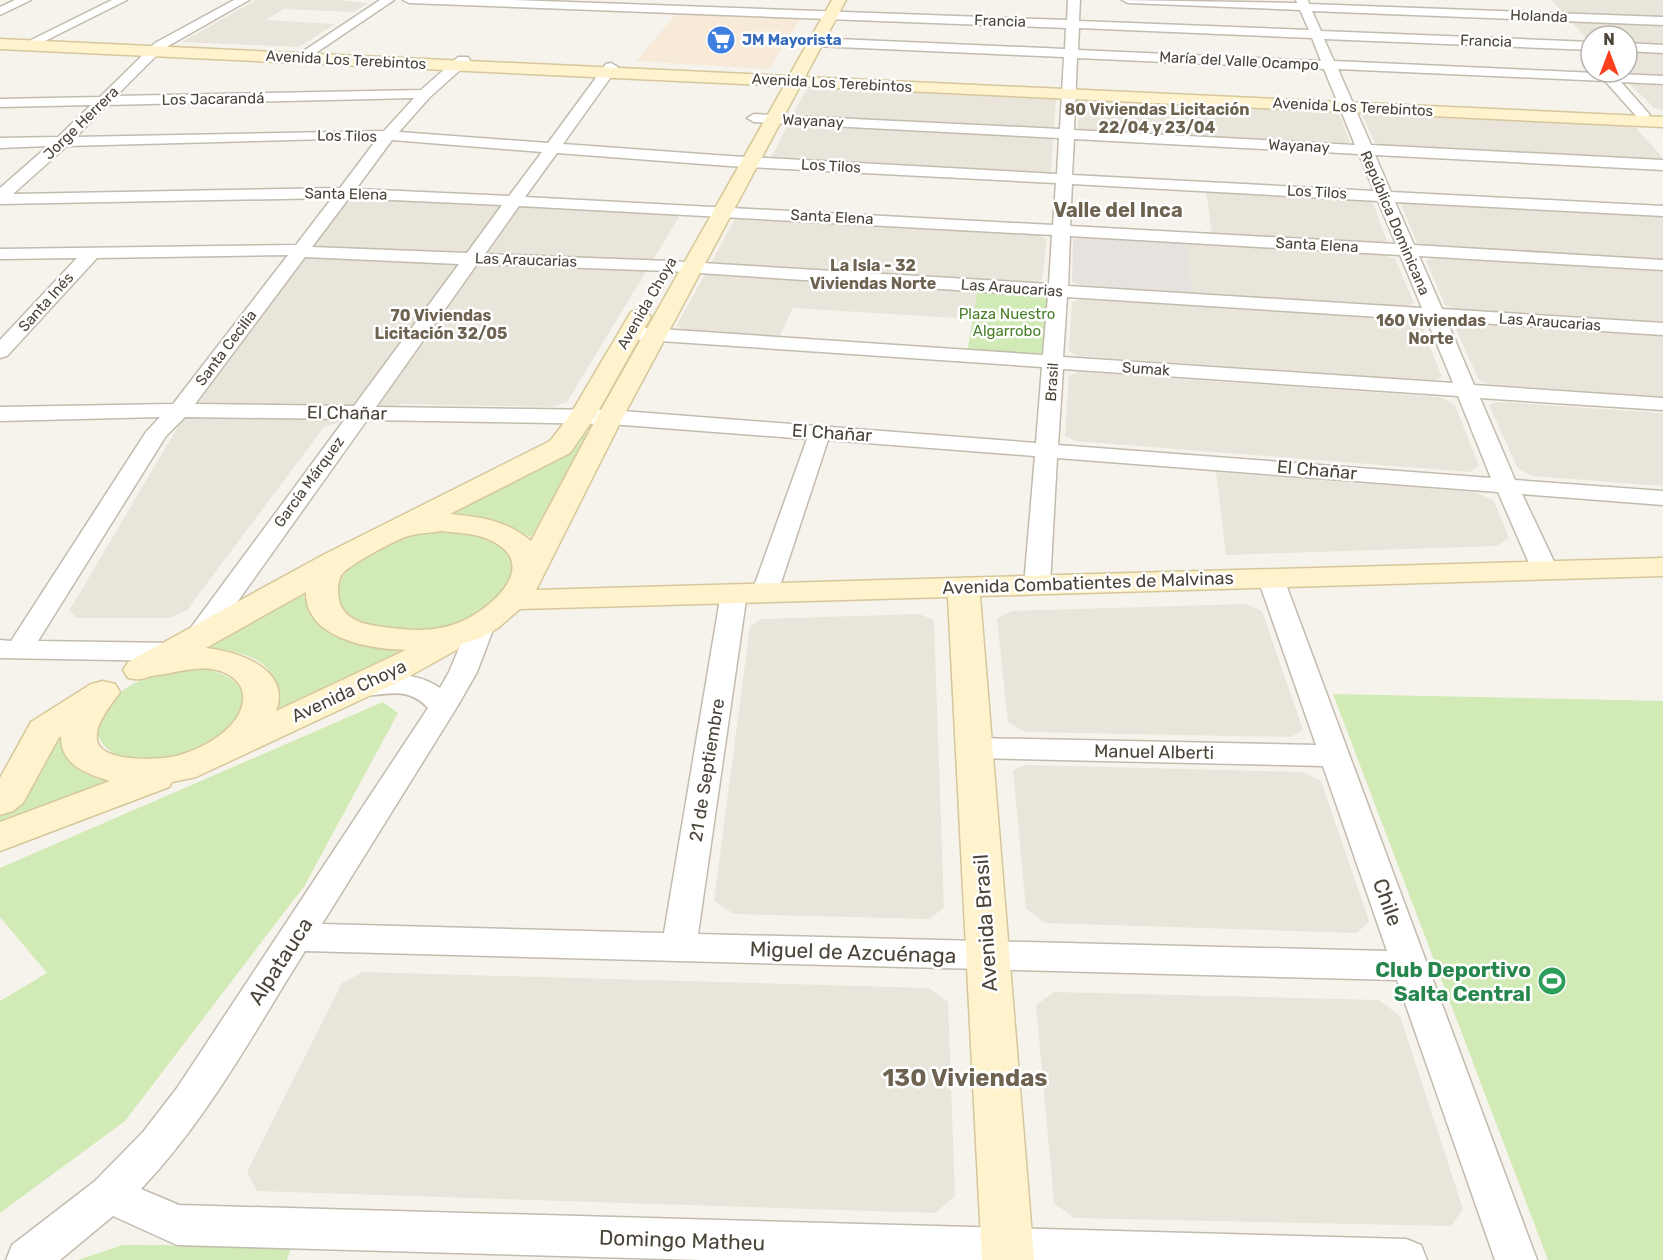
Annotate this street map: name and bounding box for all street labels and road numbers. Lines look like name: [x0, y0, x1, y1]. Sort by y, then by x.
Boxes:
street label: Holanda: [1510, 6, 1568, 26]
street label: Francia: [974, 11, 1026, 31]
street label: Francia: [1460, 31, 1512, 51]
street label: Avenida Los Terebintos: [265, 47, 427, 73]
street label: María del Valle Ocampo: [1159, 48, 1319, 74]
street label: Avenida Los Terebintos: [751, 70, 913, 96]
street label: Jorge Herrera: [40, 83, 122, 163]
street label: Los Jacarandá: [162, 89, 264, 109]
street label: Avenida Los Terebintos: [1272, 94, 1434, 120]
street label: Wayanay: [782, 110, 844, 132]
street label: Los Tilos: [317, 126, 378, 146]
street label: Wayanay: [1268, 135, 1330, 157]
street label: República Dominicana: [1356, 148, 1434, 298]
street label: Los Tilos: [801, 155, 862, 177]
street label: Los Tilos: [1287, 181, 1348, 203]
street label: Santa Elena: [304, 184, 388, 204]
street label: Santa Elena: [790, 206, 874, 228]
street label: Santa Elena: [1275, 234, 1359, 256]
street label: Las Araucarias: [475, 249, 578, 271]
street label: Avenida Choya: [613, 254, 681, 352]
street label: Santa Inés: [15, 268, 78, 335]
street label: Las Araucarias: [960, 275, 1064, 301]
street label: Santa Cecilia: [192, 307, 260, 389]
street label: Las Araucarias: [1498, 309, 1602, 335]
street label: Sumak: [1122, 358, 1171, 380]
street label: Brasil: [1042, 362, 1062, 402]
street label: El Chañar: [307, 401, 387, 425]
street label: El Chañar: [791, 419, 873, 447]
street label: García Márquez: [270, 433, 348, 531]
street label: El Chañar: [1276, 456, 1358, 484]
street label: Avenida Combatientes de Malvinas: [942, 567, 1234, 599]
street label: Avenida Choya: [288, 655, 410, 727]
street label: 21 de Septiembre: [685, 697, 729, 843]
street label: Manuel Alberti: [1094, 740, 1214, 764]
street label: Avenida Brasil: [968, 853, 1002, 993]
street label: Chile: [1368, 875, 1408, 929]
street label: Alpatauca: [243, 913, 317, 1009]
street label: Miguel de Azcuénaga: [749, 936, 957, 968]
street label: Domingo Matheu: [598, 1225, 766, 1255]

